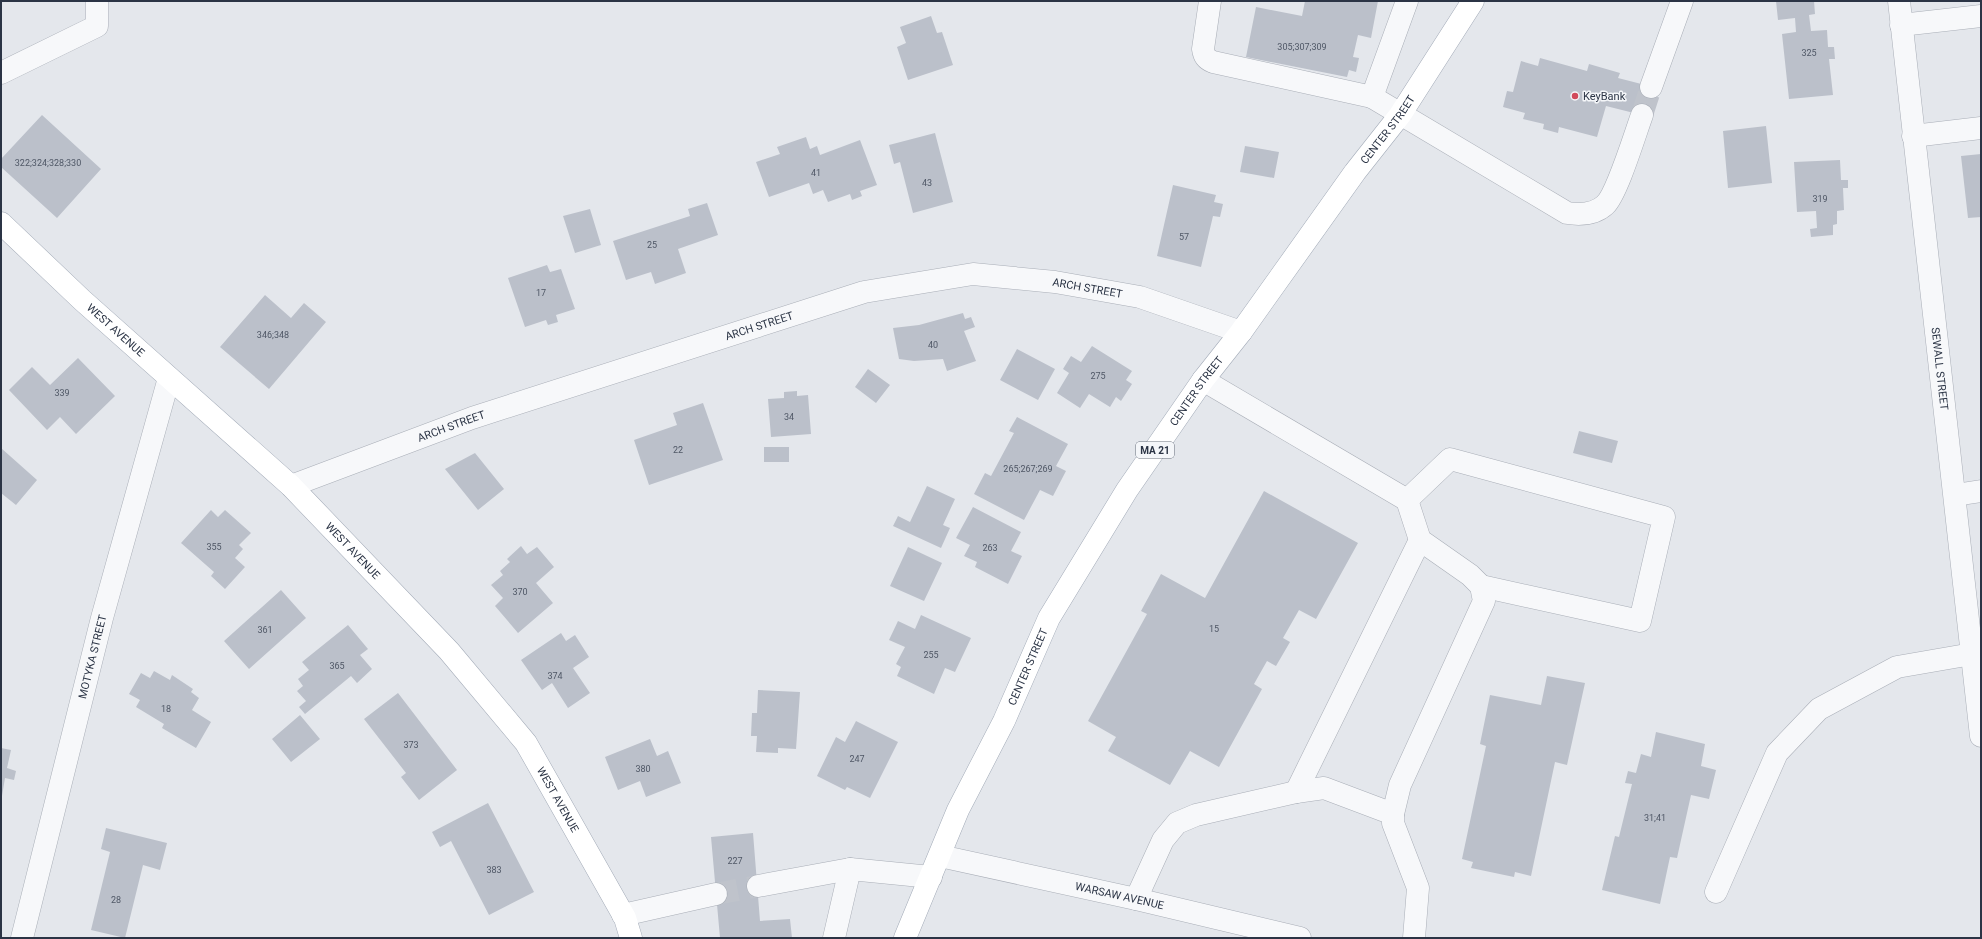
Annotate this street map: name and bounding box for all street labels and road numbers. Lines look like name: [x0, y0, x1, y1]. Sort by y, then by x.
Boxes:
street label: CENTER STREET: [1358, 93, 1418, 167]
street label: ARCH STREET: [1051, 276, 1124, 301]
street label: WEST AVENUE: [84, 301, 147, 360]
street label: ARCH STREET: [724, 309, 795, 343]
street label: SEWALL STREET: [1928, 327, 1951, 411]
street label: CENTER STREET: [1167, 354, 1226, 428]
street label: ARCH STREET: [416, 408, 487, 445]
road number: MA 21: [1136, 442, 1174, 458]
street label: WEST AVENUE: [323, 520, 382, 582]
street label: MOTYKA STREET: [76, 613, 110, 700]
street label: CENTER STREET: [1006, 626, 1051, 707]
street label: WEST AVENUE: [534, 765, 581, 835]
street label: WARSAW AVENUE: [1074, 880, 1165, 912]

